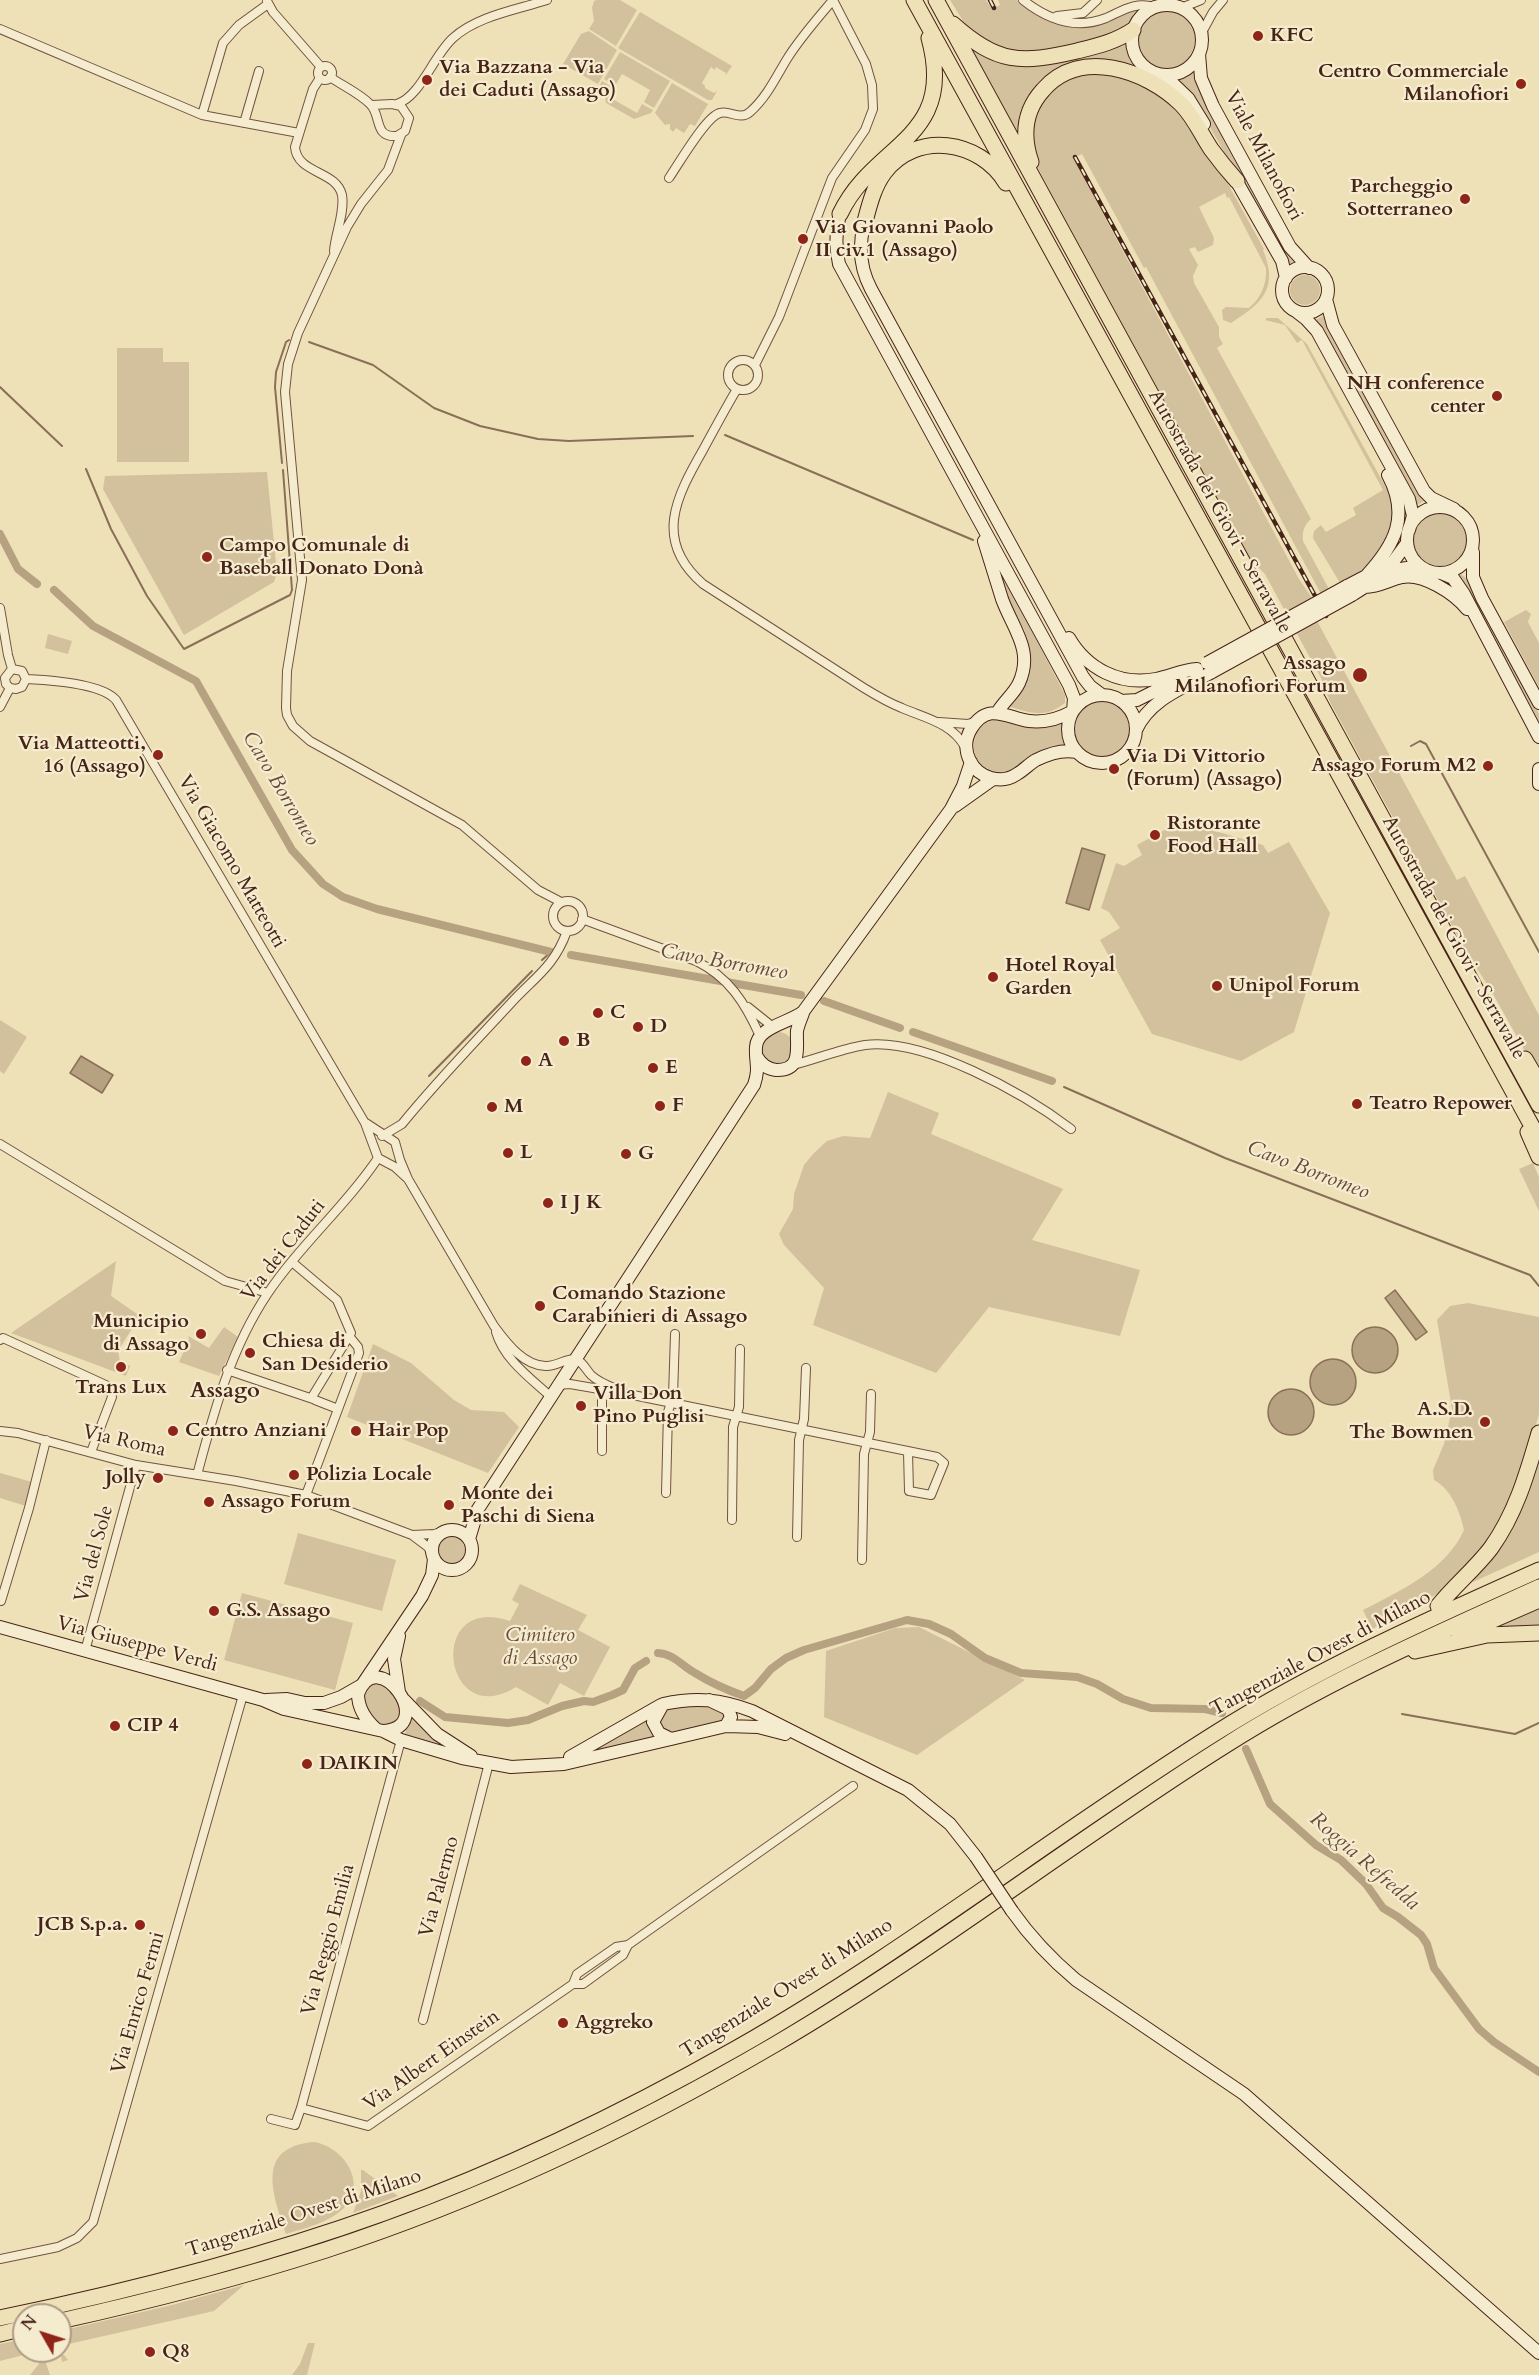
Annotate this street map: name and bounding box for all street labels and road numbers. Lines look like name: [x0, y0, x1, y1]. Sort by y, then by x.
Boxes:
street label: Viale Milanofiori: [1219, 87, 1307, 225]
street label: Autostrada dei Giovi - Serravalle: [1142, 386, 1296, 638]
street label: Via Giacomo Matteotti: [172, 771, 290, 953]
street label: Autostrada dei Giovi - Serravalle: [1376, 812, 1530, 1064]
street label: Via dei Caduti: [237, 1195, 331, 1307]
street label: Via Roma: [80, 1421, 168, 1463]
street label: Via del Sole: [71, 1503, 119, 1605]
street label: Tangenziale Ovest di Milano: [1207, 1586, 1435, 1722]
street label: Via Giuseppe Verdi: [54, 1612, 220, 1678]
street label: Via Palermo: [415, 1834, 465, 1940]
street label: Via Reggio Emilia: [297, 1862, 361, 2018]
street label: Tangenziale Ovest di Milano: [676, 1914, 898, 2064]
street label: Via Enrico Fermi: [107, 1929, 171, 2077]
street label: Via Albert Einstein: [359, 2005, 505, 2117]
street label: Tangenziale Ovest di Milano: [183, 2165, 425, 2263]

